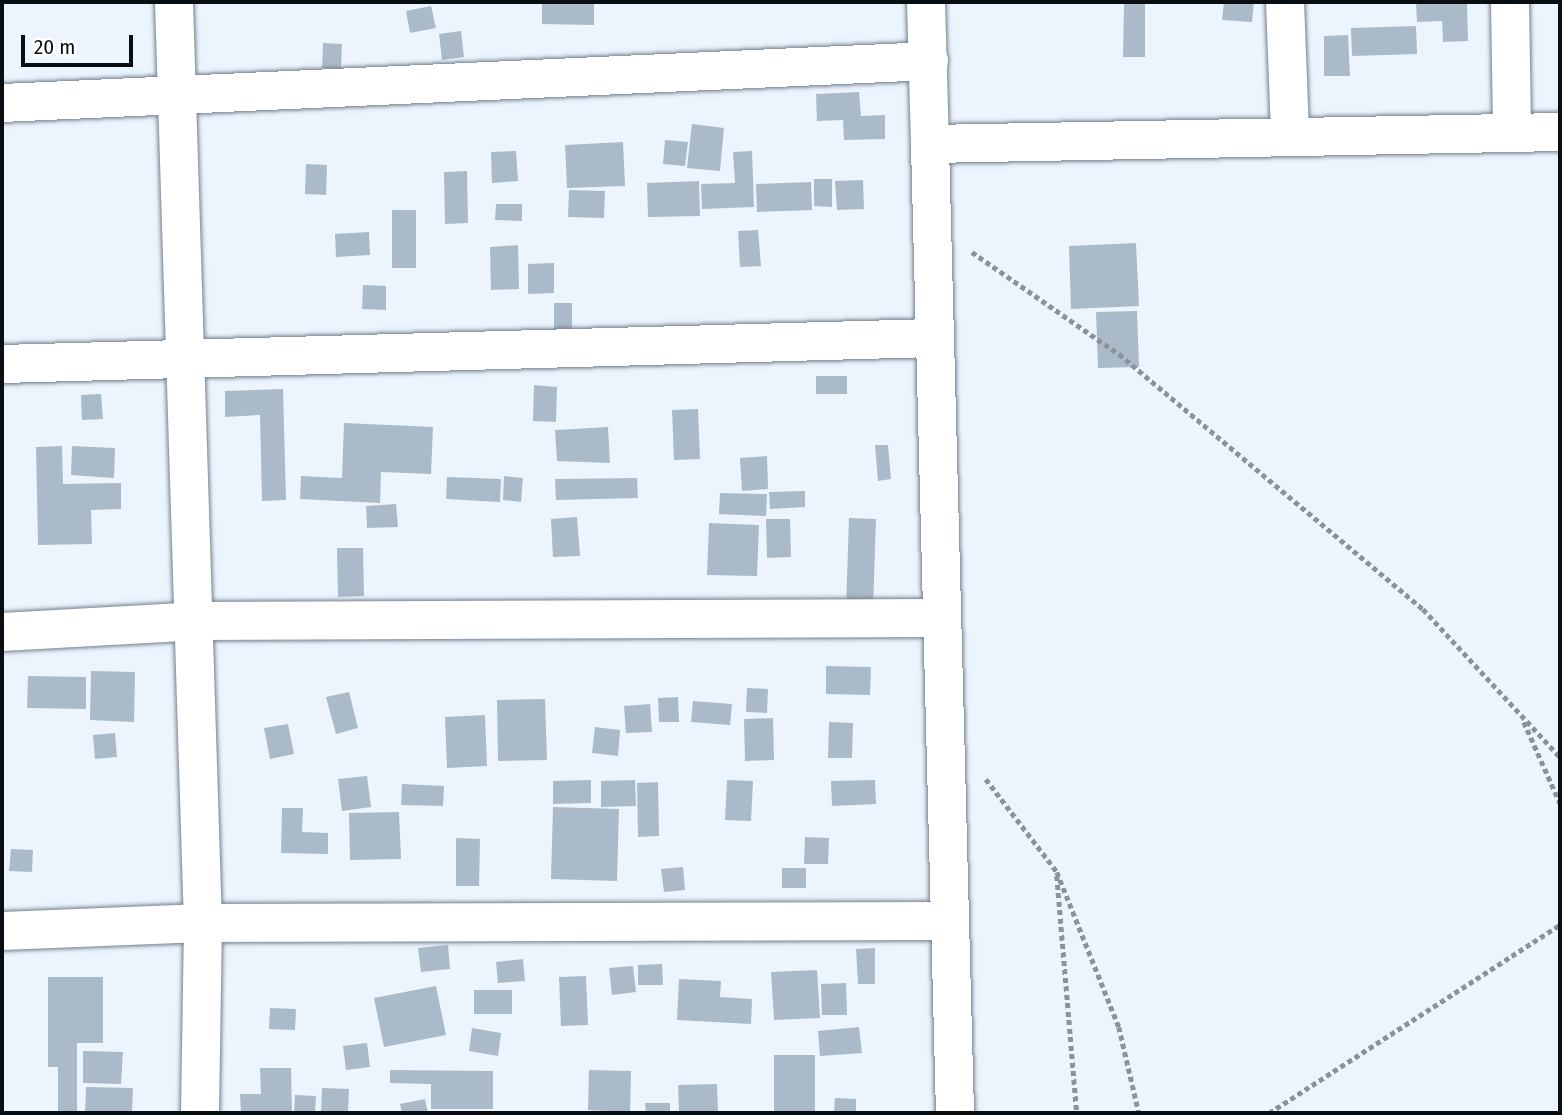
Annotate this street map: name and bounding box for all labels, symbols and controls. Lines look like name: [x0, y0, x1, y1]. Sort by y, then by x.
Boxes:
scale bar: [24, 21, 136, 65]
text: 20 m: [34, 34, 75, 60]

